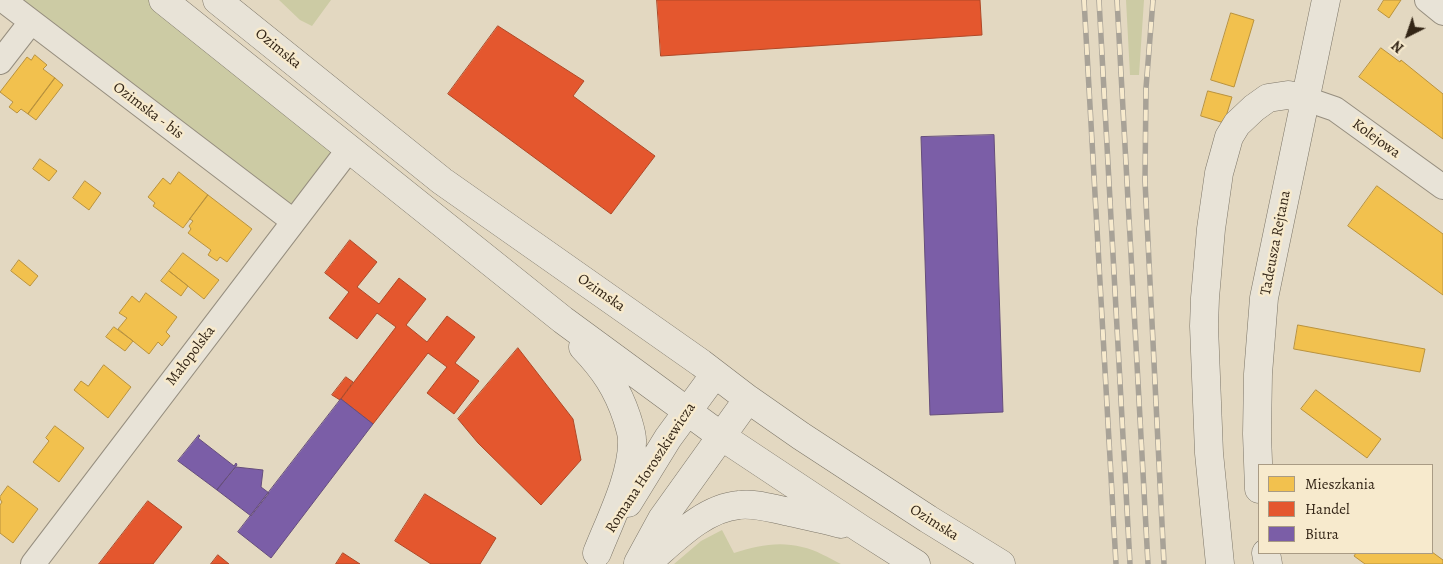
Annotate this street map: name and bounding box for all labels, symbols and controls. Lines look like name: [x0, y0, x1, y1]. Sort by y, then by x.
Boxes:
north arrow: [1383, 10, 1433, 60]
street label: Ozimska: [251, 25, 305, 73]
text: N: [1388, 36, 1408, 57]
street label: Ozimska - bis: [109, 79, 187, 143]
street label: Kolejowa: [1348, 116, 1404, 162]
street label: Tadeusza Rejtana: [1257, 189, 1295, 297]
street label: Ozimska: [574, 270, 628, 316]
street label: Małopolska: [163, 323, 219, 389]
street label: Romana Horoszkiewicza: [602, 399, 700, 537]
legend: [1258, 464, 1433, 554]
text: Mieszkania: [1305, 474, 1375, 494]
text: Handel: [1305, 499, 1350, 519]
street label: Ozimska: [906, 501, 962, 545]
text: Biura: [1305, 524, 1339, 544]

